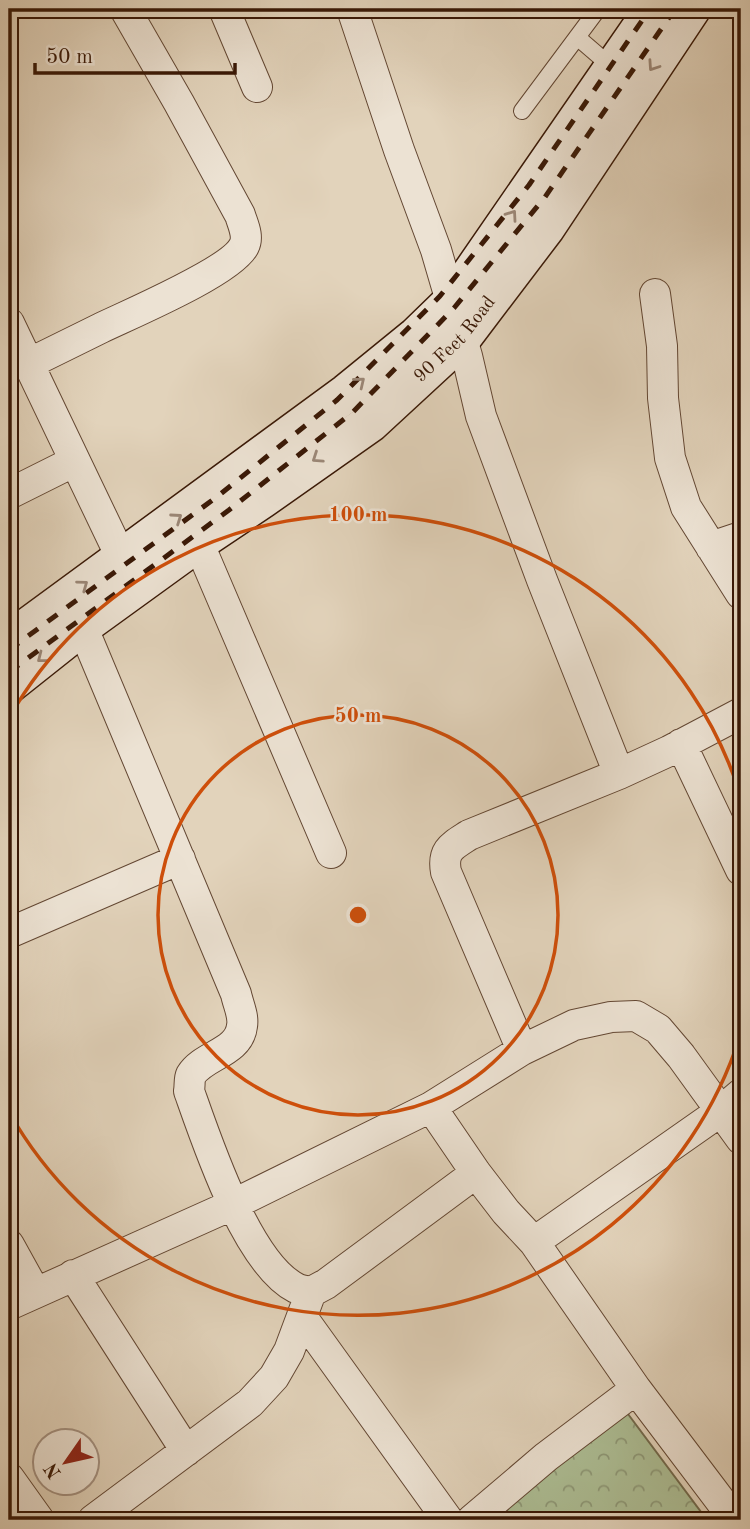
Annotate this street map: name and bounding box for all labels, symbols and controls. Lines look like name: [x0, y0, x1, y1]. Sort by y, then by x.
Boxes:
scale bar: [35, 32, 234, 76]
text: 50 m: [46, 47, 93, 68]
one-way arrow: [648, 58, 661, 71]
one-way arrow: [504, 210, 516, 223]
street label: 90 Feet Road: [411, 293, 499, 387]
one-way arrow: [351, 378, 364, 390]
one-way arrow: [312, 450, 325, 463]
text: 100 m: [328, 505, 388, 526]
one-way arrow: [169, 514, 182, 526]
one-way arrow: [75, 581, 88, 593]
one-way arrow: [38, 649, 50, 662]
text: 50 m: [334, 706, 382, 727]
centre of rings: [346, 903, 370, 927]
north arrow: [32, 1428, 102, 1498]
text: N: [42, 1458, 66, 1481]

